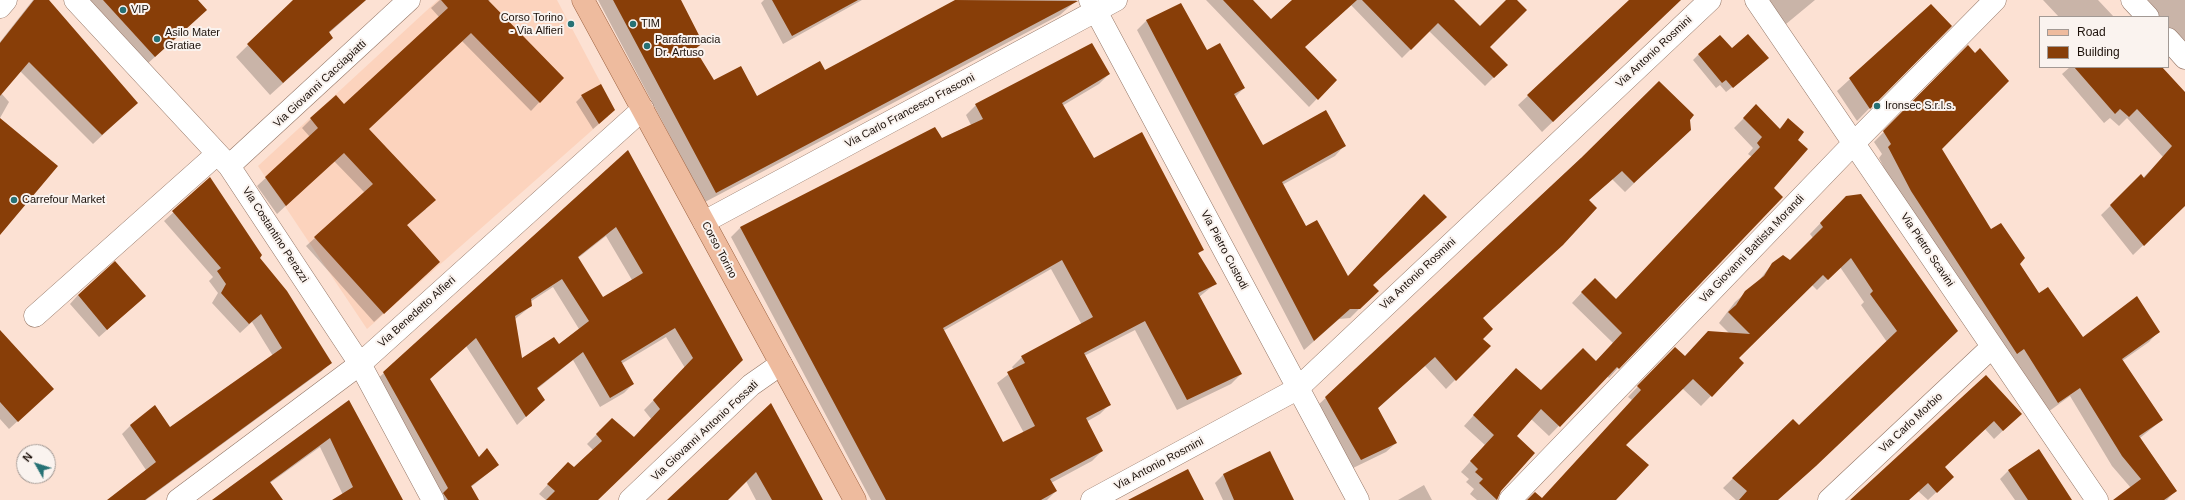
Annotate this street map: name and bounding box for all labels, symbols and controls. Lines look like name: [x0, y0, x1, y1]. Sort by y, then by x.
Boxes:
place label: VIP: [131, 3, 149, 17]
marker: VIP: [118, 5, 128, 15]
place label: Corso Torino - Via Alfieri: [501, 11, 563, 37]
street label: Via Antonio Rosmini: [1613, 13, 1695, 91]
legend: [2039, 16, 2169, 68]
place label: TIM: [641, 17, 660, 31]
marker: Corso Torino - Via Alfieri: [566, 19, 576, 29]
marker: TIM: [628, 19, 638, 29]
text: Road: [2077, 25, 2106, 39]
place label: Asilo Mater Gratiae: [165, 26, 220, 52]
place label: Parafarmacia Dr. Artuso: [655, 33, 720, 59]
marker: Asilo Mater Gratiae: [152, 34, 162, 44]
street label: Via Giovanni Cacciapiatti: [271, 38, 369, 130]
marker: Parafarmacia Dr. Artuso: [642, 41, 652, 51]
text: Building: [2077, 45, 2120, 59]
street label: Via Carlo Francesco Frasconi: [843, 71, 977, 151]
place label: Ironsec S.r.l.s.: [1885, 99, 1955, 113]
marker: Ironsec S.r.l.s.: [1872, 101, 1882, 111]
street label: Via Costantino Perazzi: [239, 185, 311, 285]
street label: Via Giovanni Battista Morandi: [1697, 192, 1807, 306]
place label: Carrefour Market: [22, 193, 105, 207]
marker: Carrefour Market: [9, 195, 19, 205]
street label: Via Pietro Custodi: [1198, 208, 1250, 292]
street label: Via Pietro Scavini: [1897, 211, 1957, 289]
street label: Corso Torino: [699, 219, 739, 281]
street label: Via Antonio Rosmini: [1377, 235, 1459, 313]
street label: Via Benedetto Alfieri: [376, 274, 458, 350]
street label: Via Giovanni Antonio Fossati: [649, 378, 761, 484]
street label: Via Carlo Morbio: [1877, 390, 1945, 456]
street label: Via Antonio Rosmini: [1112, 435, 1206, 493]
north arrow: [16, 444, 56, 484]
text: N: [20, 450, 35, 464]

